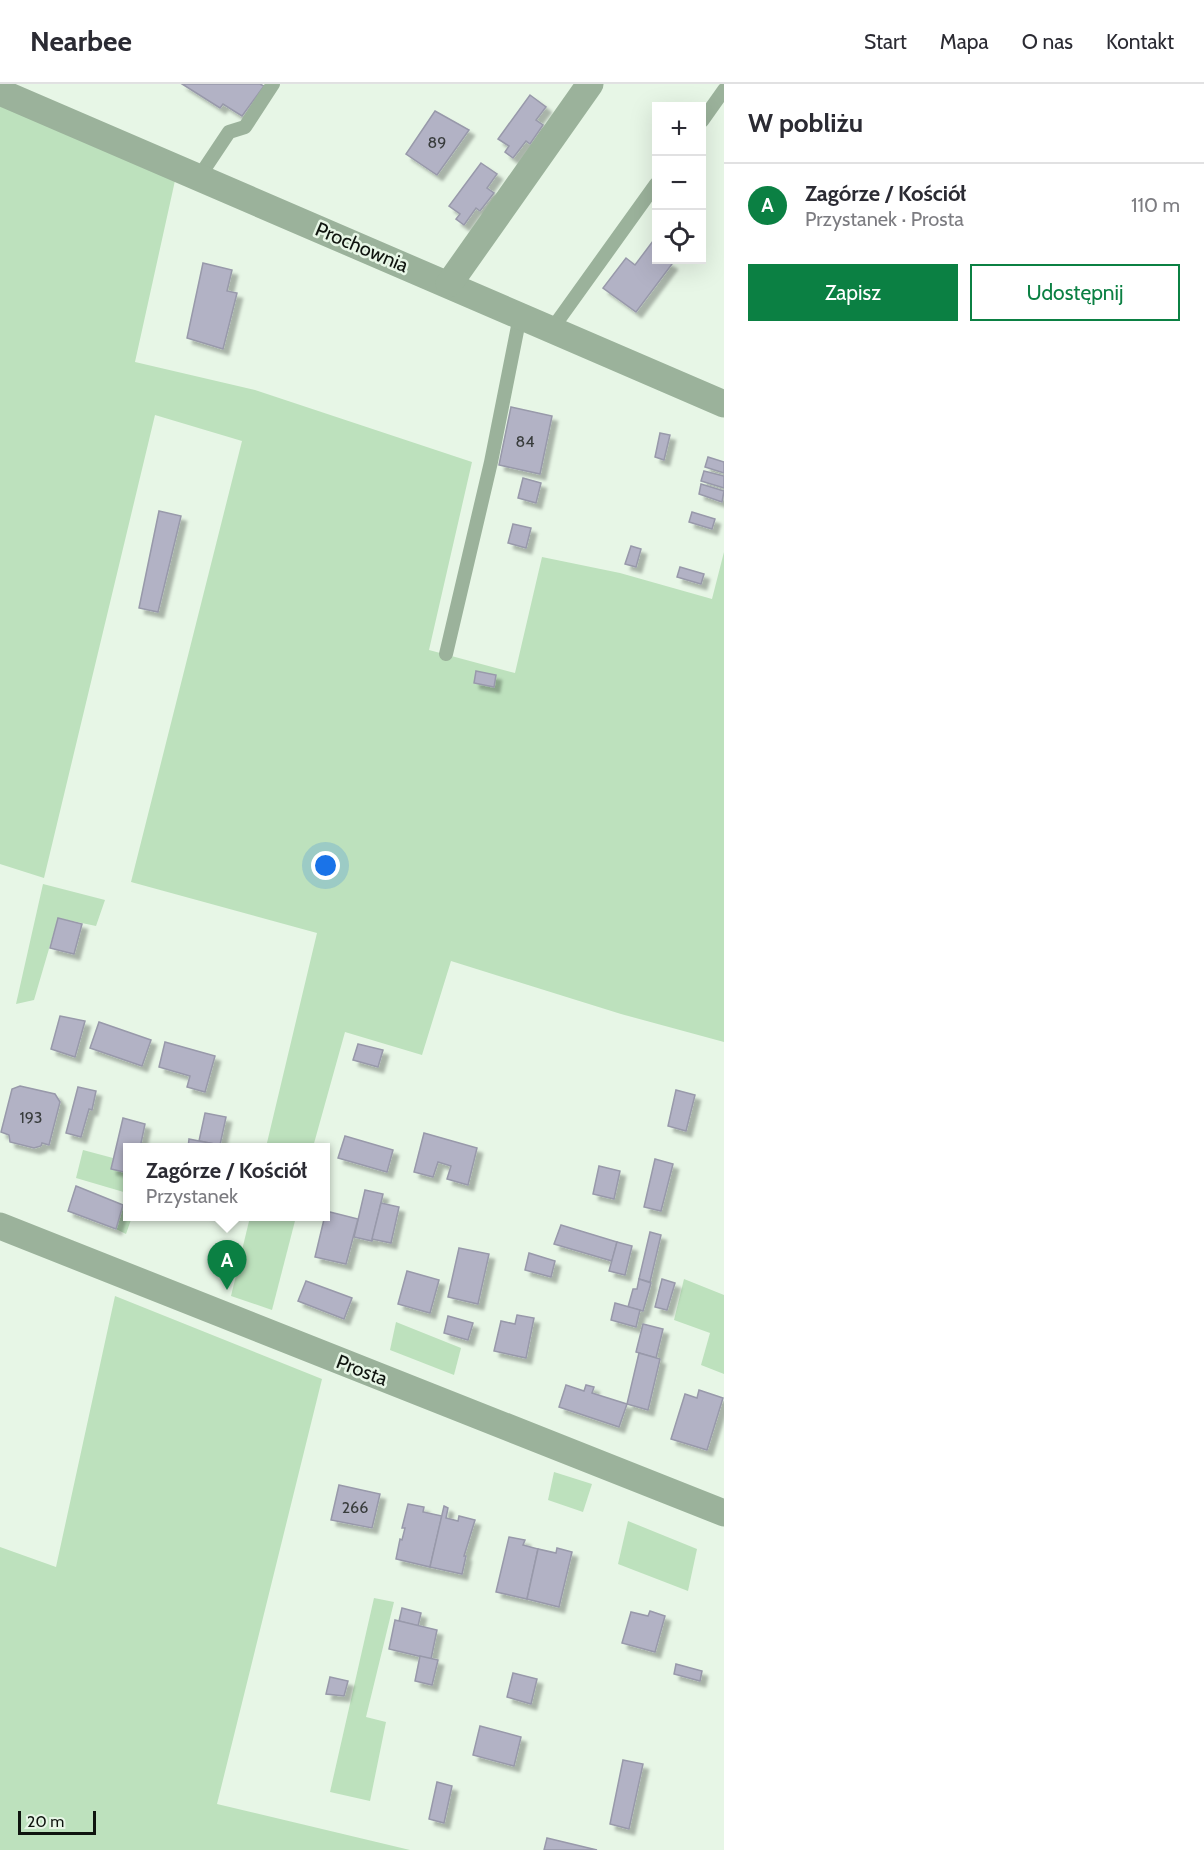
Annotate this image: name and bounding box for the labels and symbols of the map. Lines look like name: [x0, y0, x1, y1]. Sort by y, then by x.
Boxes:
house number: 89: [428, 133, 446, 152]
street label: Prochownia: [312, 217, 412, 277]
house number: 84: [516, 432, 534, 451]
your location: [311, 851, 340, 880]
house number: 193: [20, 1108, 42, 1127]
pin: A: [208, 1240, 246, 1290]
street label: Prosta: [333, 1349, 391, 1391]
house number: 266: [342, 1498, 368, 1517]
scale bar: [18, 1808, 96, 1836]

